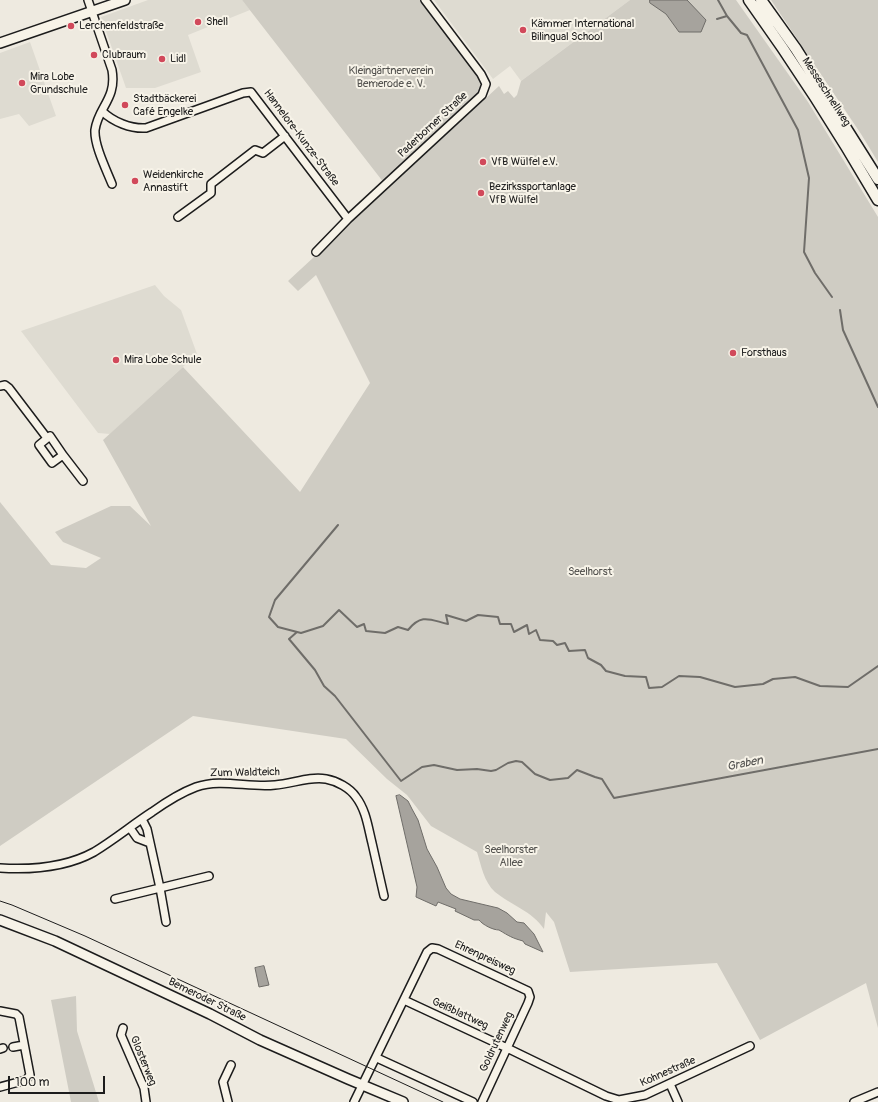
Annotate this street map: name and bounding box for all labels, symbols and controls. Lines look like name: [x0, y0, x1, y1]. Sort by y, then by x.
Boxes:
place label: Shell: [206, 15, 228, 29]
marker: Shell: [193, 17, 203, 27]
place label: Kämmer International Bilingual School: [531, 17, 634, 43]
place label: Lerchenfeldstraße: [79, 19, 164, 33]
marker: Lerchenfeldstraße: [66, 21, 76, 31]
marker: Kämmer International Bilingual School: [518, 25, 528, 35]
place label: Clubraum: [102, 48, 146, 62]
marker: Clubraum: [89, 50, 99, 60]
place label: Lidl: [170, 52, 186, 66]
marker: Lidl: [157, 54, 167, 64]
street label: Messeschnellweg: [799, 55, 853, 129]
park label: Kleingärtnerverein Bemerode e. V.: [348, 64, 434, 90]
place label: Mira Lobe Grundschule: [30, 70, 88, 96]
marker: Mira Lobe Grundschule: [17, 78, 27, 88]
street label: Hannelore-Kunze-Straße: [260, 87, 342, 189]
street label: Paderborner Straße: [396, 89, 470, 161]
place label: Stadtbäckerei Café Engelke: [133, 92, 196, 118]
marker: Stadtbäckerei Café Engelke: [120, 100, 130, 110]
place label: VfB Wülfel e.V.: [491, 155, 558, 169]
marker: VfB Wülfel e.V.: [478, 157, 488, 167]
place label: Weidenkirche Annastift: [143, 168, 203, 194]
marker: Weidenkirche Annastift: [130, 176, 140, 186]
place label: Bezirkssportanlage VfB Wülfel: [489, 180, 576, 206]
marker: Bezirkssportanlage VfB Wülfel: [476, 188, 486, 198]
place label: Forsthaus: [741, 346, 787, 360]
marker: Forsthaus: [728, 348, 738, 358]
place label: Mira Lobe Schule: [124, 353, 201, 367]
marker: Mira Lobe Schule: [111, 355, 121, 365]
park label: Seelhorst: [568, 565, 612, 579]
water label: Graben: [726, 753, 764, 775]
street label: Zum Waldteich: [210, 766, 280, 780]
park label: Seelhorster Allee: [484, 843, 538, 869]
street label: Ehrenpreisweg: [452, 938, 518, 978]
street label: Bemeroder Straße: [166, 975, 248, 1025]
street label: Geißblattweg: [430, 995, 490, 1033]
street label: Goldrutenweg: [477, 1010, 517, 1074]
street label: Glosterweg: [127, 1034, 159, 1088]
street label: Kohnestraße: [638, 1054, 698, 1090]
scale bar: [10, 1068, 107, 1094]
text: 100 m: [15, 1075, 49, 1090]

